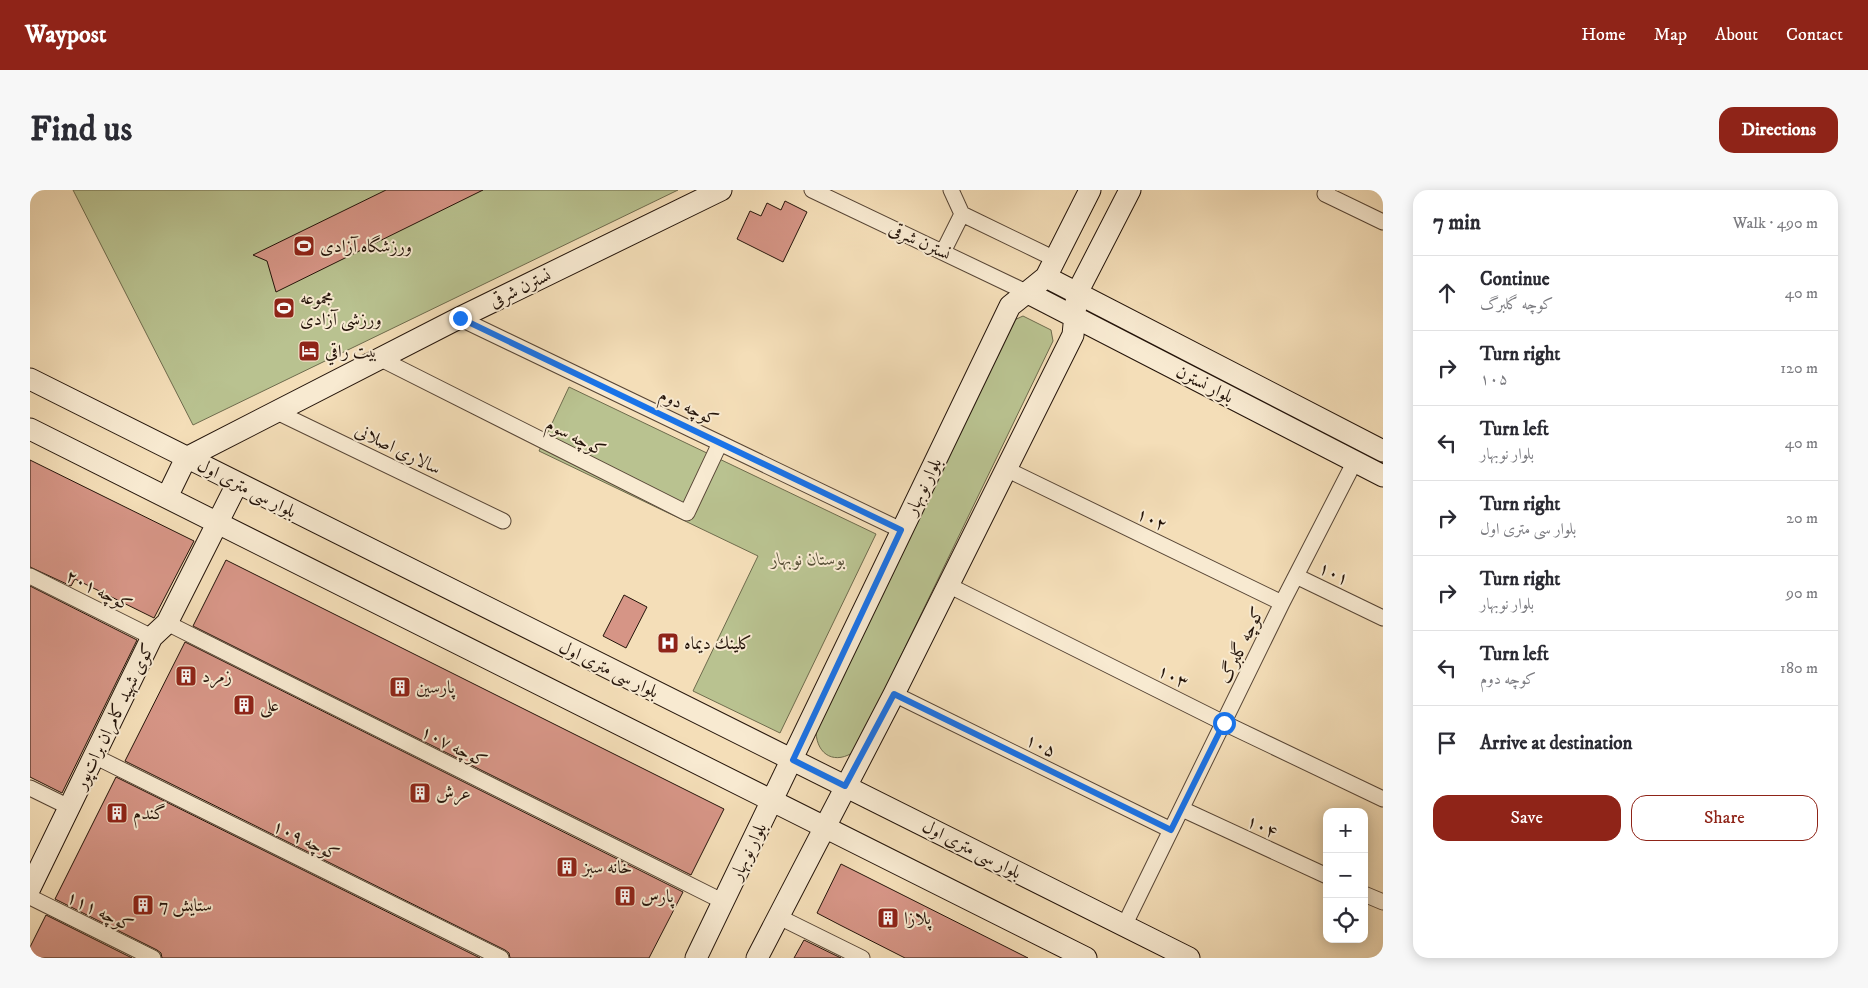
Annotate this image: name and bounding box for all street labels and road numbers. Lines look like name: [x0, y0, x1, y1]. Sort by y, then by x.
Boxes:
street label: نسترن شرقی: [885, 218, 954, 266]
street label: نسترن شرقی: [486, 265, 555, 313]
street label: بلوار نسترن: [1172, 361, 1237, 409]
street label: کوچه دوم: [654, 384, 722, 435]
street label: کوچه سوم: [540, 414, 609, 466]
street label: سالاری اصلانی: [351, 420, 444, 480]
street label: بلوار سی متری اول: [193, 454, 300, 524]
street label: بلوار نوبهار: [900, 454, 947, 520]
street label: ۱۰۲: [1133, 503, 1171, 537]
street label: ۱۰۱: [1315, 557, 1353, 591]
street label: کوچه ۲۰۱: [61, 565, 135, 618]
street label: کوچه گلبرگ: [1213, 603, 1271, 688]
street label: بلوار سی متری اول: [555, 636, 662, 704]
street label: کوی شهید کامران برات‌پور: [69, 640, 161, 795]
street label: ۱۰۳: [1153, 660, 1192, 694]
street label: کوچه ۱۰۷: [416, 721, 490, 774]
street label: ۱۰۵: [1022, 729, 1060, 763]
street label: ۱۰۴: [1243, 810, 1281, 844]
street label: کوچه ۱۰۹: [268, 815, 342, 867]
street label: بلوار سی متری اول: [918, 815, 1025, 885]
street label: بلوار نوبهار: [725, 819, 772, 885]
street label: کوچه ۱۱۱: [62, 886, 136, 938]

